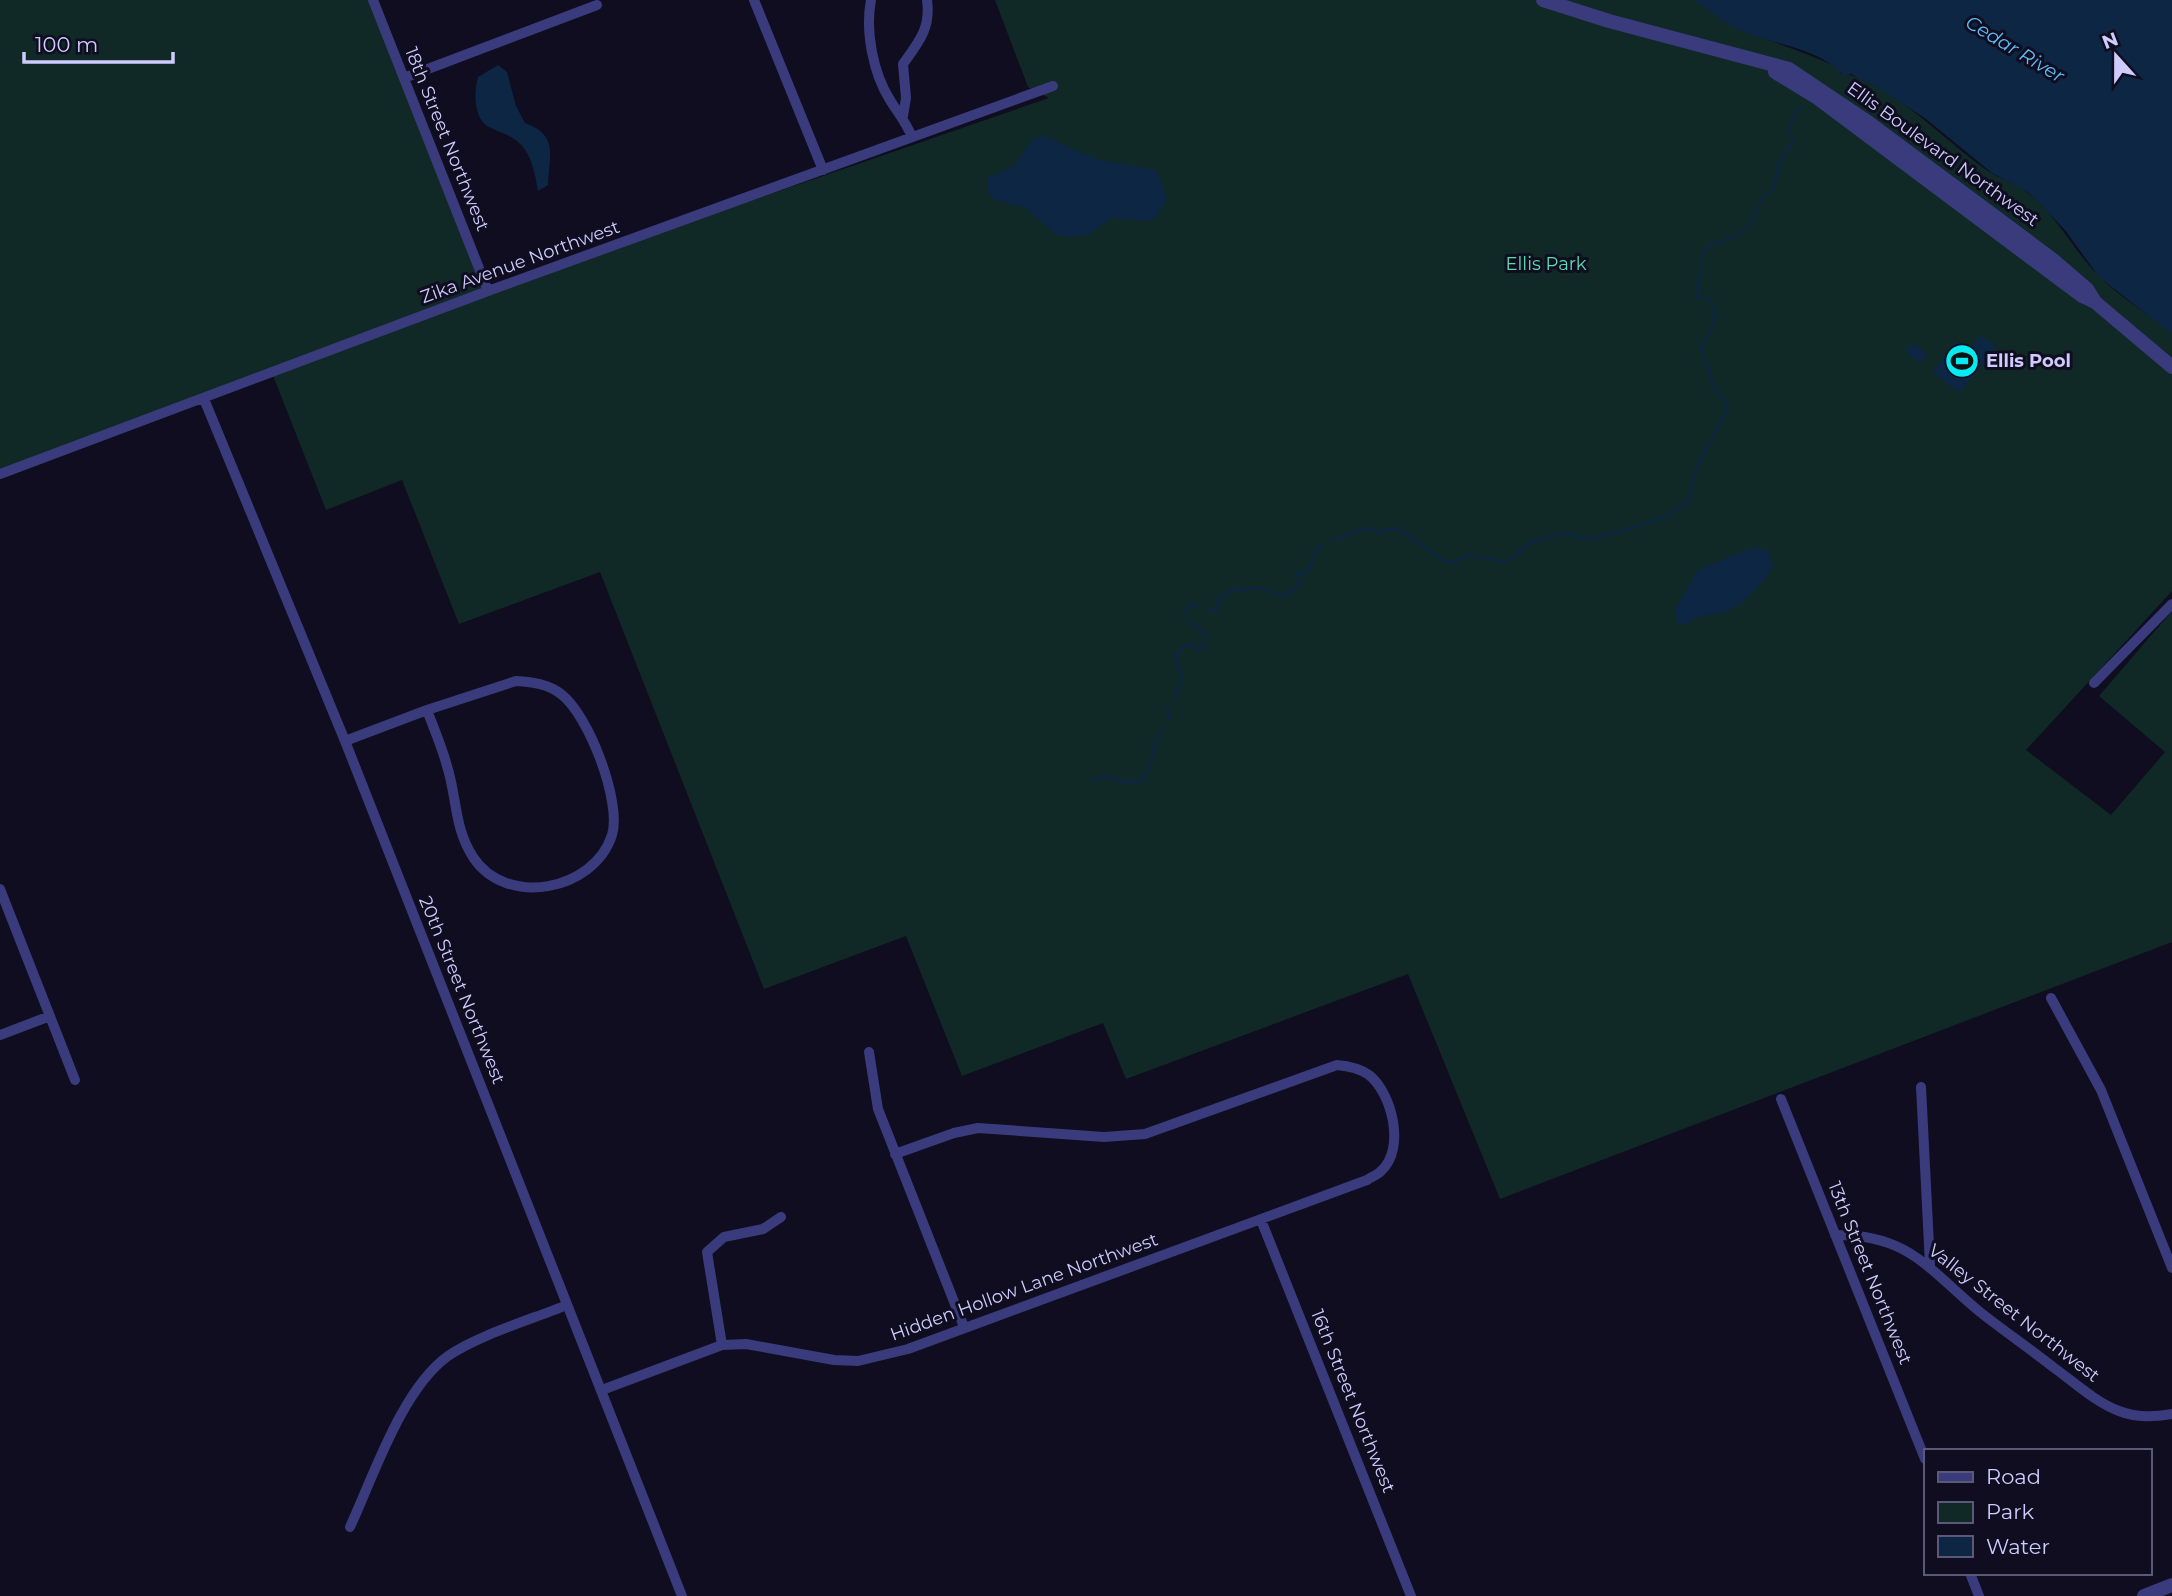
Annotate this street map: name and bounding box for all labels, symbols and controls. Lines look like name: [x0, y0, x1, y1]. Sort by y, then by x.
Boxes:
water label: Cedar River: [1961, 11, 2069, 88]
scale bar: [24, 21, 173, 65]
north arrow: [2081, 21, 2151, 91]
text: N: [2099, 27, 2121, 54]
text: 100 m: [35, 32, 98, 57]
street label: 18th Street Northwest: [400, 44, 494, 234]
street label: Ellis Boulevard Northwest: [1843, 77, 2043, 231]
street label: Zika Avenue Northwest: [417, 216, 623, 308]
park label: Ellis Park: [1505, 253, 1587, 275]
sports icon: Ellis Pool: [1943, 342, 1981, 380]
place label: Ellis Pool: [1986, 350, 2071, 372]
street label: 20th Street Northwest: [414, 893, 510, 1087]
street label: 13th Street Northwest: [1823, 1178, 1917, 1368]
street label: Hidden Hollow Lane Northwest: [887, 1228, 1161, 1346]
street label: Valley Street Northwest: [1924, 1239, 2104, 1387]
street label: 16th Street Northwest: [1306, 1306, 1400, 1496]
legend: [1924, 1449, 2151, 1575]
text: Road: [1986, 1464, 2041, 1489]
text: Park: [1986, 1499, 2034, 1524]
text: Water: [1986, 1534, 2050, 1559]

